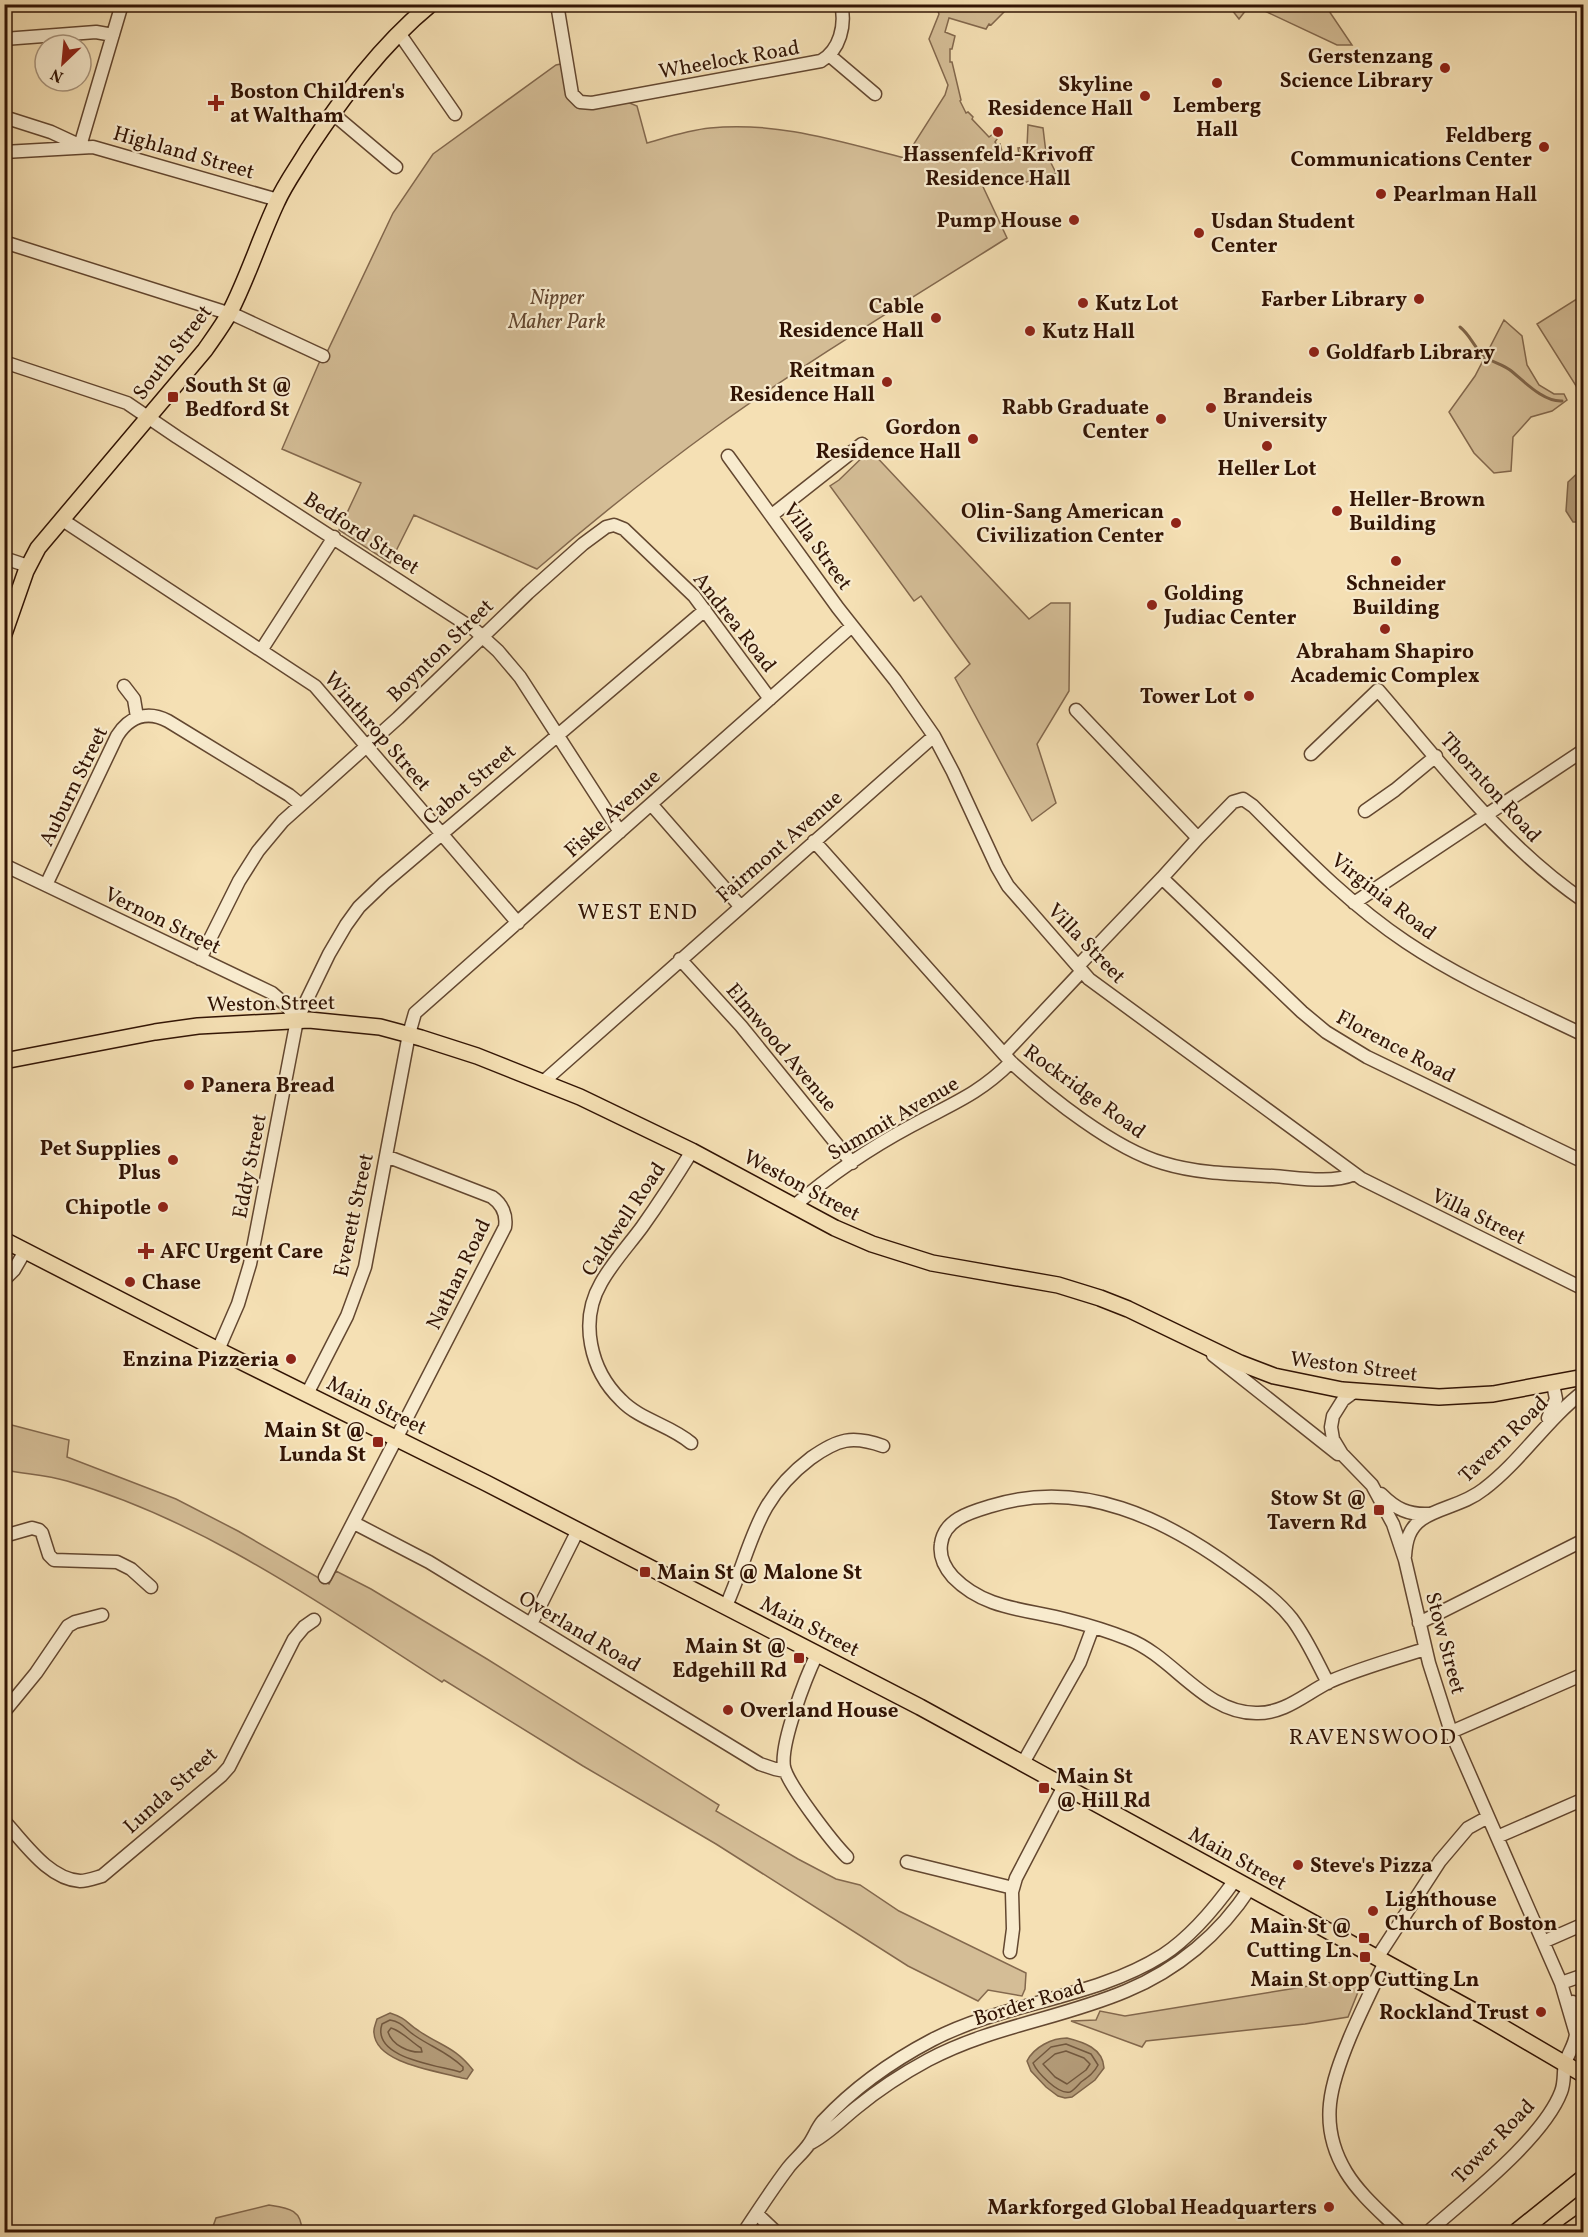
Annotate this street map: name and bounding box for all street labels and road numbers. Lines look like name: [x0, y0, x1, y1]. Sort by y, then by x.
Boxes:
street label: Wheelock Road: [656, 34, 802, 87]
street label: Highland Street: [110, 119, 258, 187]
street label: South Street: [127, 299, 220, 407]
street label: Bedford Street: [297, 486, 425, 583]
street label: Villa Street: [775, 497, 858, 597]
street label: Andrea Road: [685, 567, 782, 679]
street label: Boynton Street: [381, 593, 501, 709]
street label: Winthrop Street: [317, 666, 437, 798]
street label: Auburn Street: [33, 722, 116, 851]
street label: Thornton Road: [1432, 727, 1547, 849]
street label: Cabot Street: [417, 738, 523, 833]
street label: Fiske Avenue: [559, 763, 667, 865]
street label: Fairmont Avenue: [711, 784, 849, 910]
street label: Virginia Road: [1324, 847, 1442, 948]
street label: Vernon Street: [99, 881, 226, 962]
street label: Villa Street: [1040, 897, 1132, 991]
street label: Elmwood Avenue: [718, 977, 843, 1119]
street label: Weston Street: [207, 989, 335, 1020]
street label: Florence Road: [1330, 1004, 1460, 1091]
street label: Rockridge Road: [1017, 1038, 1151, 1146]
street label: Summit Avenue: [823, 1070, 965, 1169]
street label: Eddy Street: [226, 1111, 275, 1221]
street label: Weston Street: [738, 1143, 865, 1229]
street label: Everett Street: [327, 1151, 382, 1280]
street label: Caldwell Road: [575, 1157, 673, 1283]
street label: Villa Street: [1426, 1182, 1531, 1253]
street label: Nathan Road: [420, 1214, 499, 1335]
street label: Weston Street: [1288, 1345, 1419, 1390]
street label: Main Street: [321, 1370, 431, 1443]
street label: Tavern Road: [1453, 1390, 1555, 1490]
street label: Overland Road: [513, 1584, 646, 1680]
street label: Stow Street: [1417, 1589, 1472, 1698]
street label: Main Street: [755, 1590, 864, 1665]
street label: Lunda Street: [118, 1741, 224, 1841]
street label: Main Street: [1183, 1820, 1292, 1898]
street label: Border Road: [970, 1973, 1089, 2034]
street label: Tower Road: [1446, 2093, 1542, 2191]

